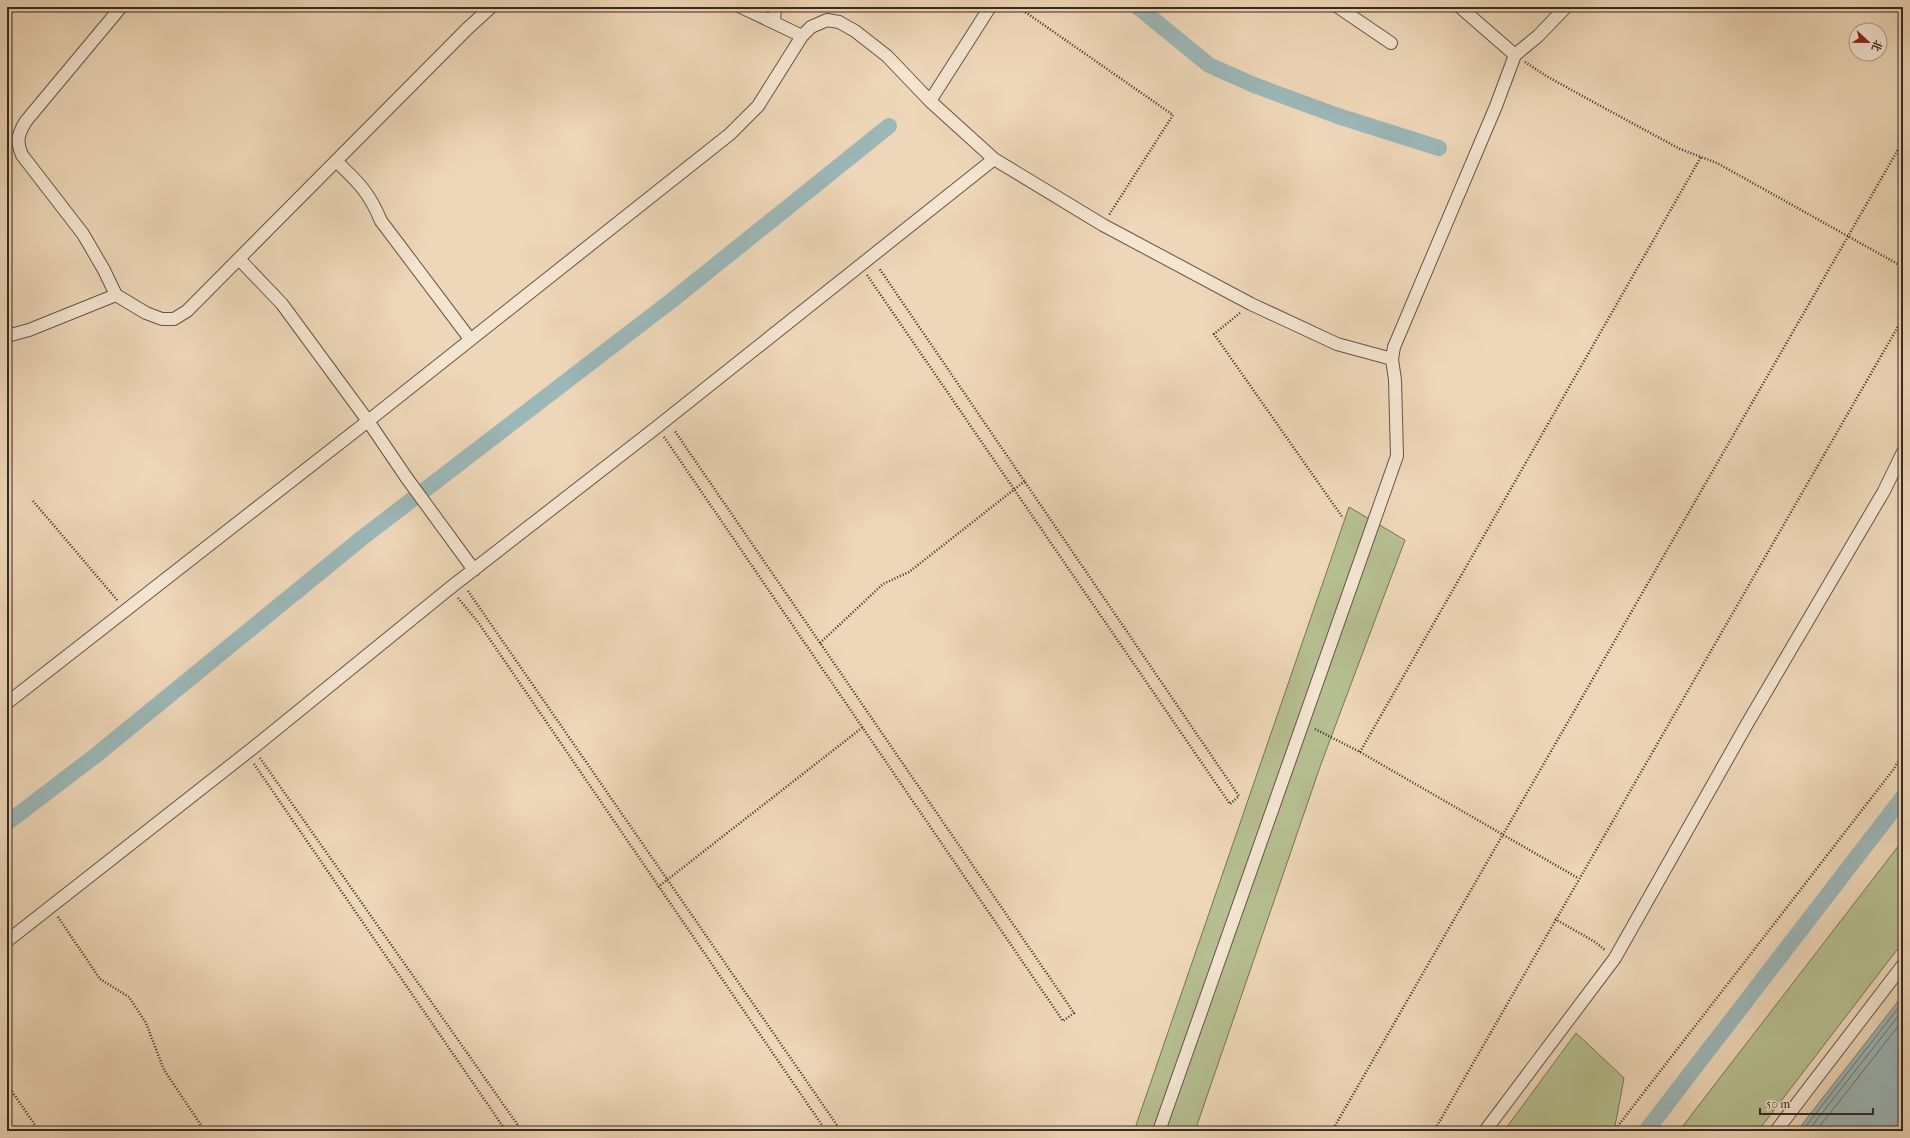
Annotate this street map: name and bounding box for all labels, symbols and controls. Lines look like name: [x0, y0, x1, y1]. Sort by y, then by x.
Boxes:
north arrow: [1848, 22, 1888, 62]
text: 北: [1869, 38, 1885, 53]
scale bar: [1760, 1090, 1873, 1116]
text: 50 m: [1766, 1097, 1790, 1111]

